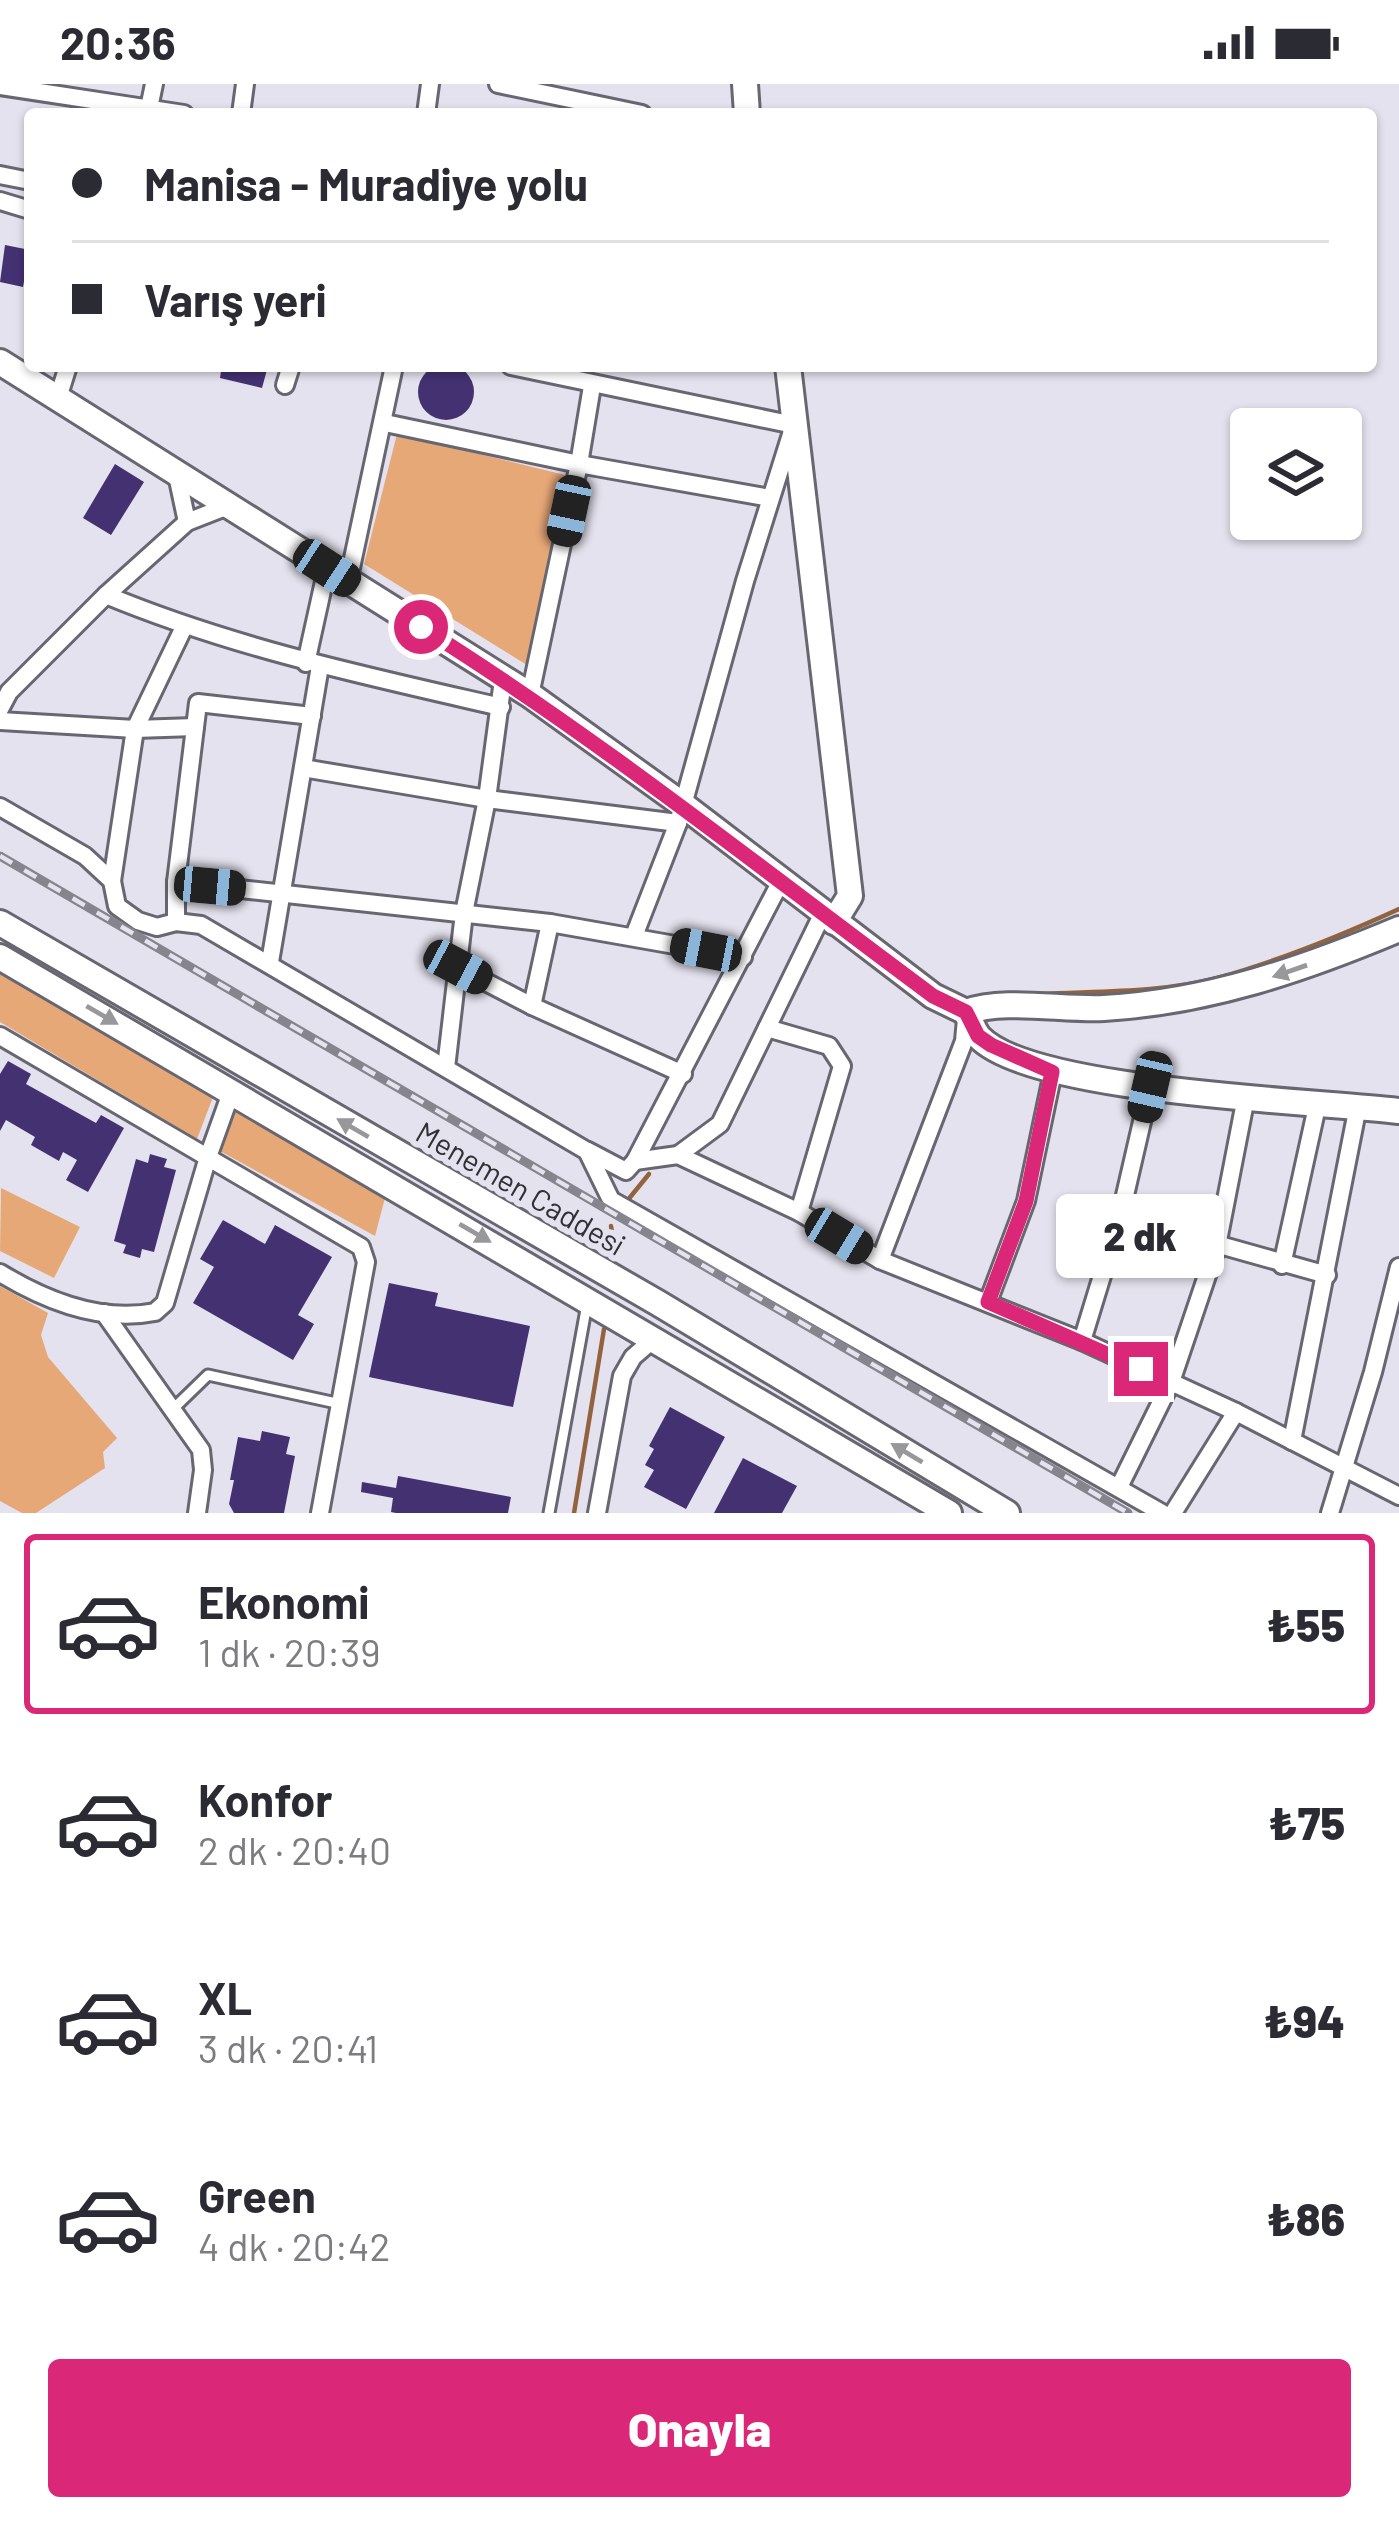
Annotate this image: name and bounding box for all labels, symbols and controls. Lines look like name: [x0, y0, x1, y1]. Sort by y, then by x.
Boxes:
text: 20:36: [60, 15, 176, 69]
text: Manisa - Muradiye yolu: [144, 156, 588, 210]
text: Varış yeri: [144, 272, 326, 326]
map controls: [1230, 408, 1362, 540]
button: layers: [1230, 408, 1362, 540]
car: [544, 472, 594, 550]
car: [287, 533, 367, 603]
route start: [394, 600, 448, 654]
car: [173, 865, 247, 907]
car: [667, 925, 745, 975]
car: [418, 934, 498, 1000]
one-way arrow: [1272, 963, 1308, 981]
one-way arrow: [85, 1004, 118, 1025]
car: [1124, 1048, 1176, 1126]
street label: Menemen Caddesi: [410, 1113, 632, 1262]
one-way arrow: [337, 1118, 370, 1139]
callout: 2 dk: [1057, 1195, 1225, 1279]
car: [799, 1202, 879, 1270]
text: 2 dk: [1103, 1212, 1177, 1259]
one-way arrow: [458, 1222, 492, 1243]
route end: [1114, 1342, 1168, 1396]
one-way arrow: [890, 1443, 924, 1464]
icon: car: [54, 1570, 162, 1678]
text: Ekonomi: [198, 1574, 369, 1628]
text: ₺55: [1266, 1597, 1345, 1651]
text: 1 dk · 20:39: [198, 1628, 381, 1675]
icon: car: [54, 1768, 162, 1876]
text: Konfor: [198, 1772, 333, 1826]
text: ₺75: [1268, 1795, 1345, 1849]
text: 2 dk · 20:40: [198, 1826, 391, 1873]
icon: car: [54, 1966, 162, 2074]
text: XL: [198, 1970, 252, 2024]
text: ₺94: [1264, 1993, 1345, 2047]
text: 3 dk · 20:41: [198, 2024, 378, 2071]
icon: car: [54, 2164, 162, 2272]
text: Green: [198, 2168, 316, 2222]
text: ₺86: [1266, 2191, 1345, 2245]
text: 4 dk · 20:42: [198, 2222, 390, 2269]
button: Onayla: [48, 2359, 1351, 2497]

